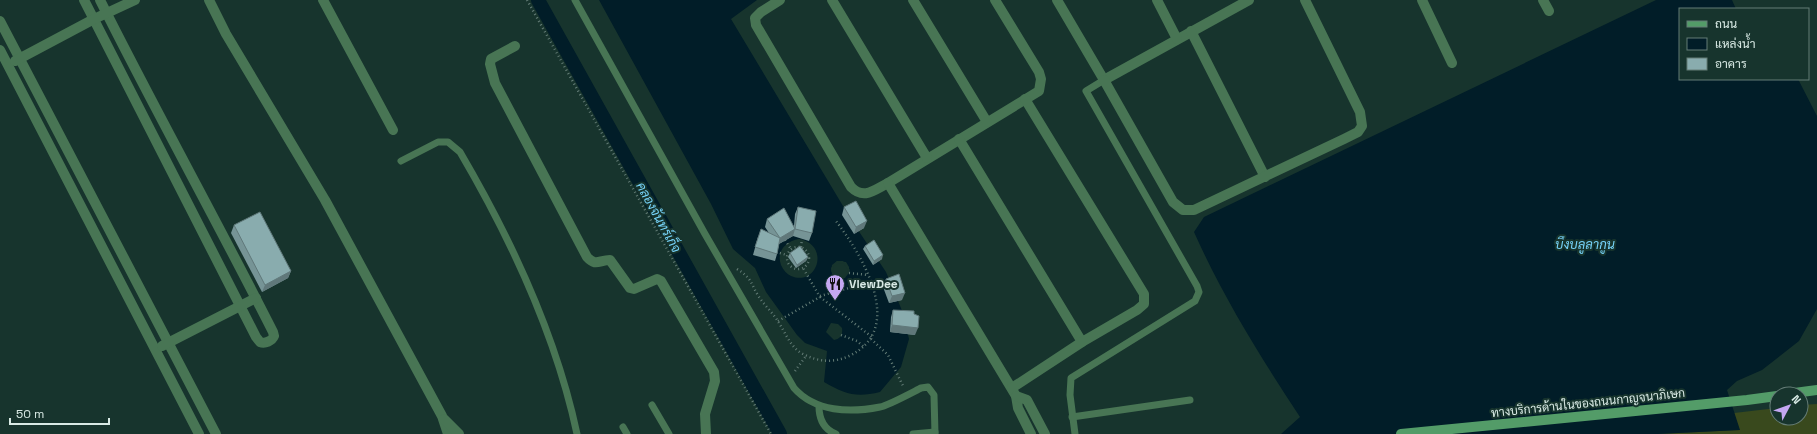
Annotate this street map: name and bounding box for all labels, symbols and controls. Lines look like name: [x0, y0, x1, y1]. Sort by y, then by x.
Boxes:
legend: [1679, 8, 1809, 80]
text: ถนน: [1715, 16, 1738, 32]
text: แหล่งน้ำ: [1715, 33, 1755, 52]
text: อาคาร: [1715, 56, 1747, 72]
water label: คลองจันทร์เก็จ: [632, 179, 686, 255]
water label: บึงบลูลากูน: [1555, 236, 1616, 254]
restaurant icon: ViewDee: [824, 273, 846, 301]
place label: ViewDee: [849, 276, 898, 292]
street label: ทางบริการด้านในของถนนกาญจนาภิเษก: [1490, 385, 1686, 421]
north arrow: [1769, 386, 1809, 426]
text: N: [1789, 392, 1804, 407]
scale bar: [10, 400, 109, 426]
text: 50 m: [16, 406, 44, 422]

